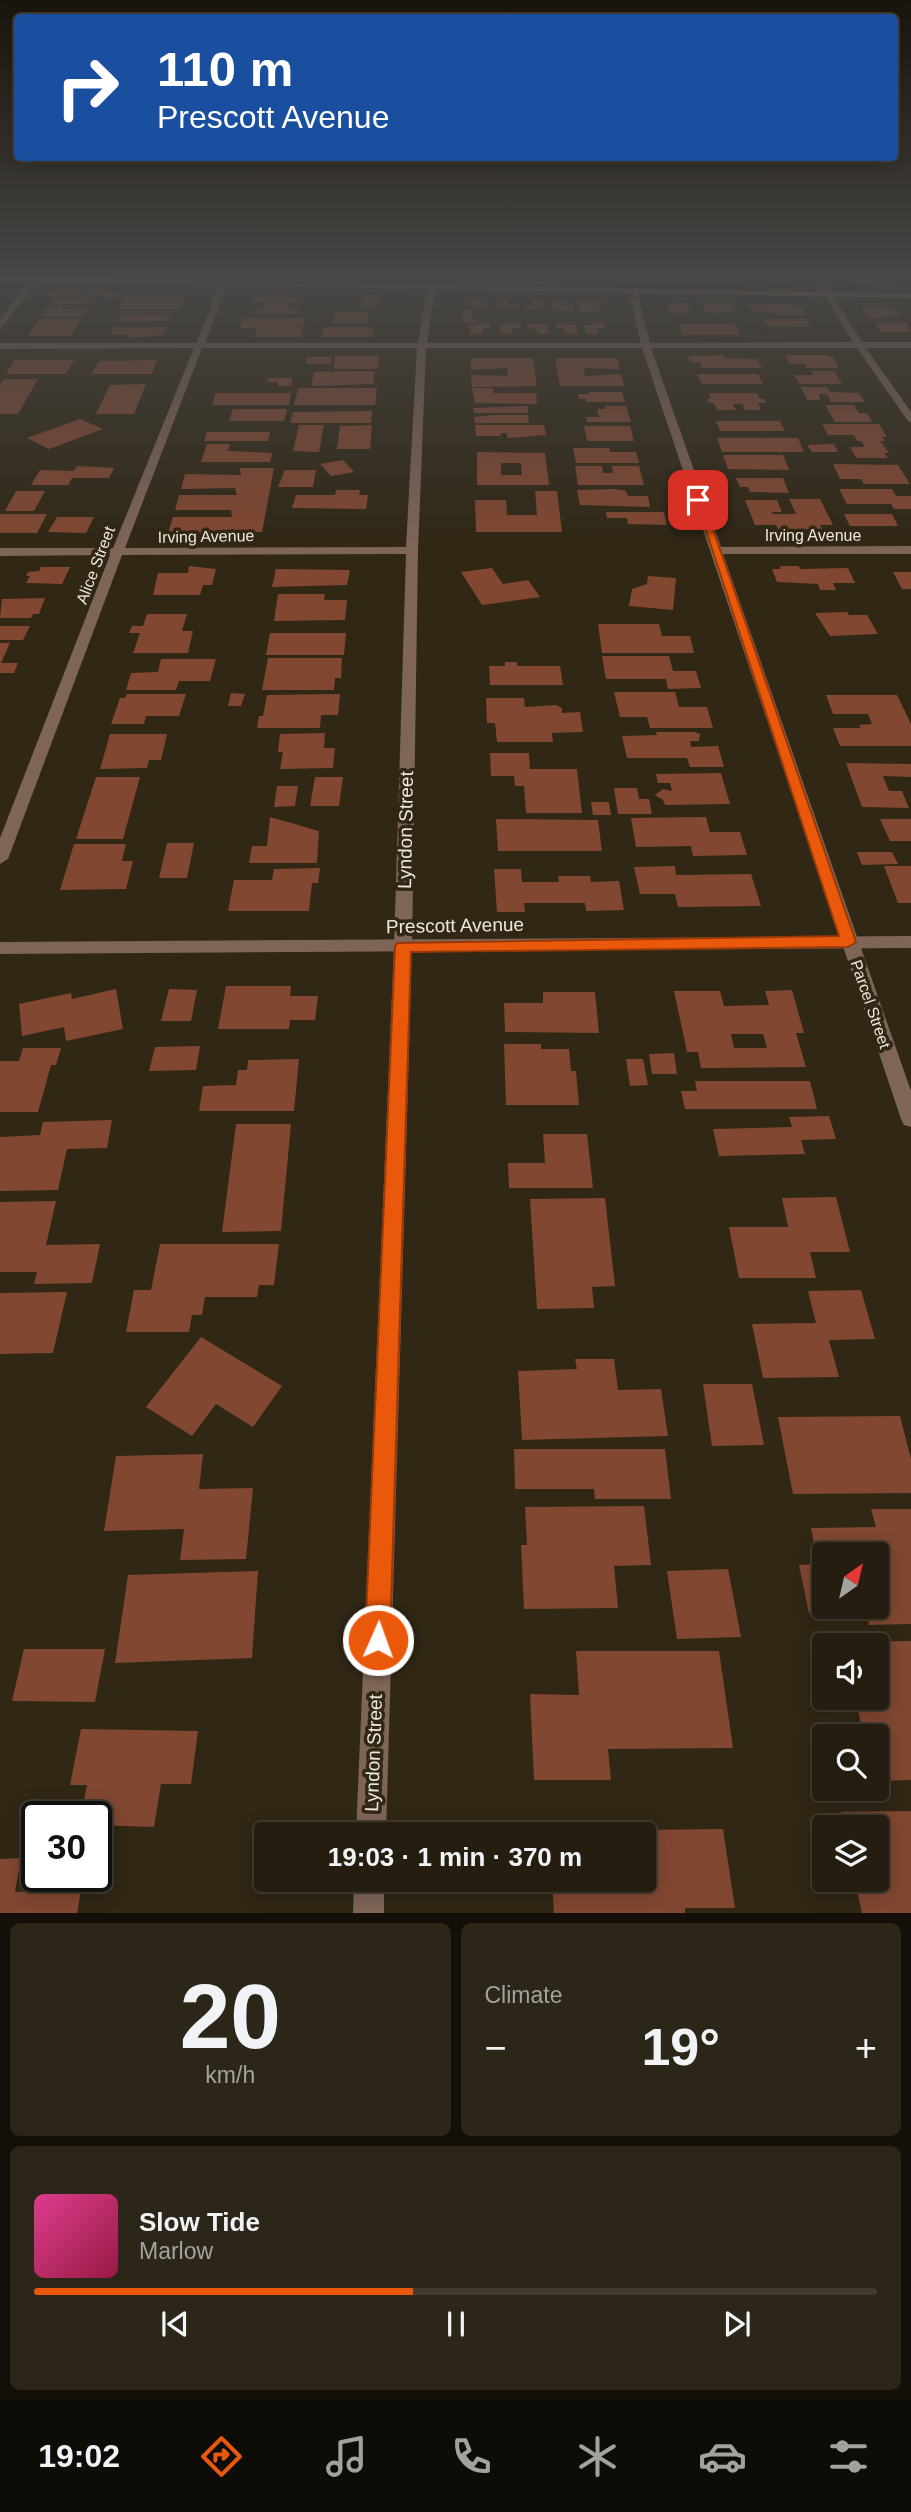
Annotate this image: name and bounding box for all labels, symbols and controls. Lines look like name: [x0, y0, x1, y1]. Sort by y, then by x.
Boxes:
icon: right: [42, 42, 133, 133]
text: 110 m: [157, 42, 293, 96]
text: Prescott Avenue: [157, 99, 389, 135]
pin: [668, 470, 728, 530]
icon: arrive: [679, 481, 717, 519]
street label: Alice Street: [73, 523, 118, 606]
street label: Irving Avenue: [158, 527, 255, 546]
street label: Irving Avenue: [765, 527, 861, 544]
street label: Lyndon Street: [394, 770, 417, 889]
street label: Prescott Avenue: [386, 914, 524, 937]
street label: Parcel Street: [847, 958, 894, 1051]
north arrow: [812, 1542, 889, 1619]
map controls: [812, 1542, 889, 1892]
position arrow: [341, 1603, 415, 1677]
button: sound: [812, 1633, 889, 1710]
street label: Lyndon Street: [361, 1693, 386, 1812]
button: search: [812, 1724, 889, 1801]
speed limit sign: 30: [21, 1801, 112, 1892]
button: layers: [812, 1815, 889, 1892]
text: 19:03 · 1 min · 370 m: [328, 1842, 582, 1872]
text: 20: [180, 1966, 281, 2067]
text: Climate: [485, 1982, 562, 2008]
text: 19°: [641, 2018, 720, 2076]
text: −: [485, 2027, 507, 2069]
text: +: [855, 2027, 877, 2069]
text: km/h: [205, 2062, 255, 2088]
text: Slow Tide: [139, 2207, 260, 2237]
text: Marlow: [139, 2238, 213, 2264]
icon: previous: [156, 2305, 194, 2343]
icon: pause: [437, 2305, 475, 2343]
icon: next: [718, 2305, 756, 2343]
icon: directions: [197, 2432, 246, 2481]
icon: music: [322, 2432, 371, 2481]
icon: phone: [447, 2432, 496, 2481]
icon: climate: [573, 2432, 622, 2481]
icon: car: [698, 2432, 747, 2481]
icon: filters: [824, 2432, 873, 2481]
text: 19:02: [38, 2438, 120, 2474]

